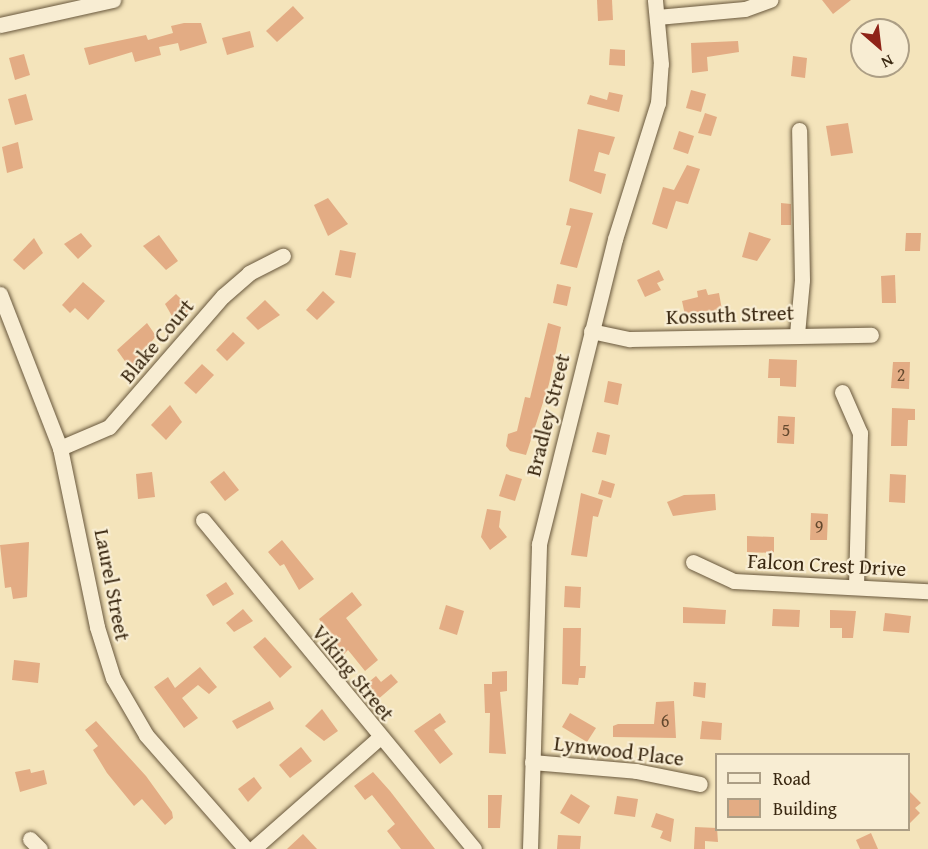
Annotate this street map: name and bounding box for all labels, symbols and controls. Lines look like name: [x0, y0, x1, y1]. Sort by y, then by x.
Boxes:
north arrow: [850, 18, 910, 78]
text: N: [877, 49, 898, 75]
street label: Blake Court: [115, 294, 199, 388]
street label: Kossuth Street: [666, 300, 794, 330]
street label: Bradley Street: [521, 351, 575, 479]
house number: 2: [897, 364, 905, 386]
house number: 5: [782, 419, 790, 441]
house number: 9: [815, 516, 823, 538]
street label: Laurel Street: [89, 527, 135, 643]
street label: Falcon Crest Drive: [747, 548, 907, 582]
street label: Viking Street: [307, 620, 399, 726]
house number: 6: [661, 710, 669, 732]
street label: Lynwood Place: [553, 731, 685, 771]
legend: [715, 753, 910, 831]
text: Road: [773, 765, 811, 792]
text: Building: [773, 795, 837, 822]

